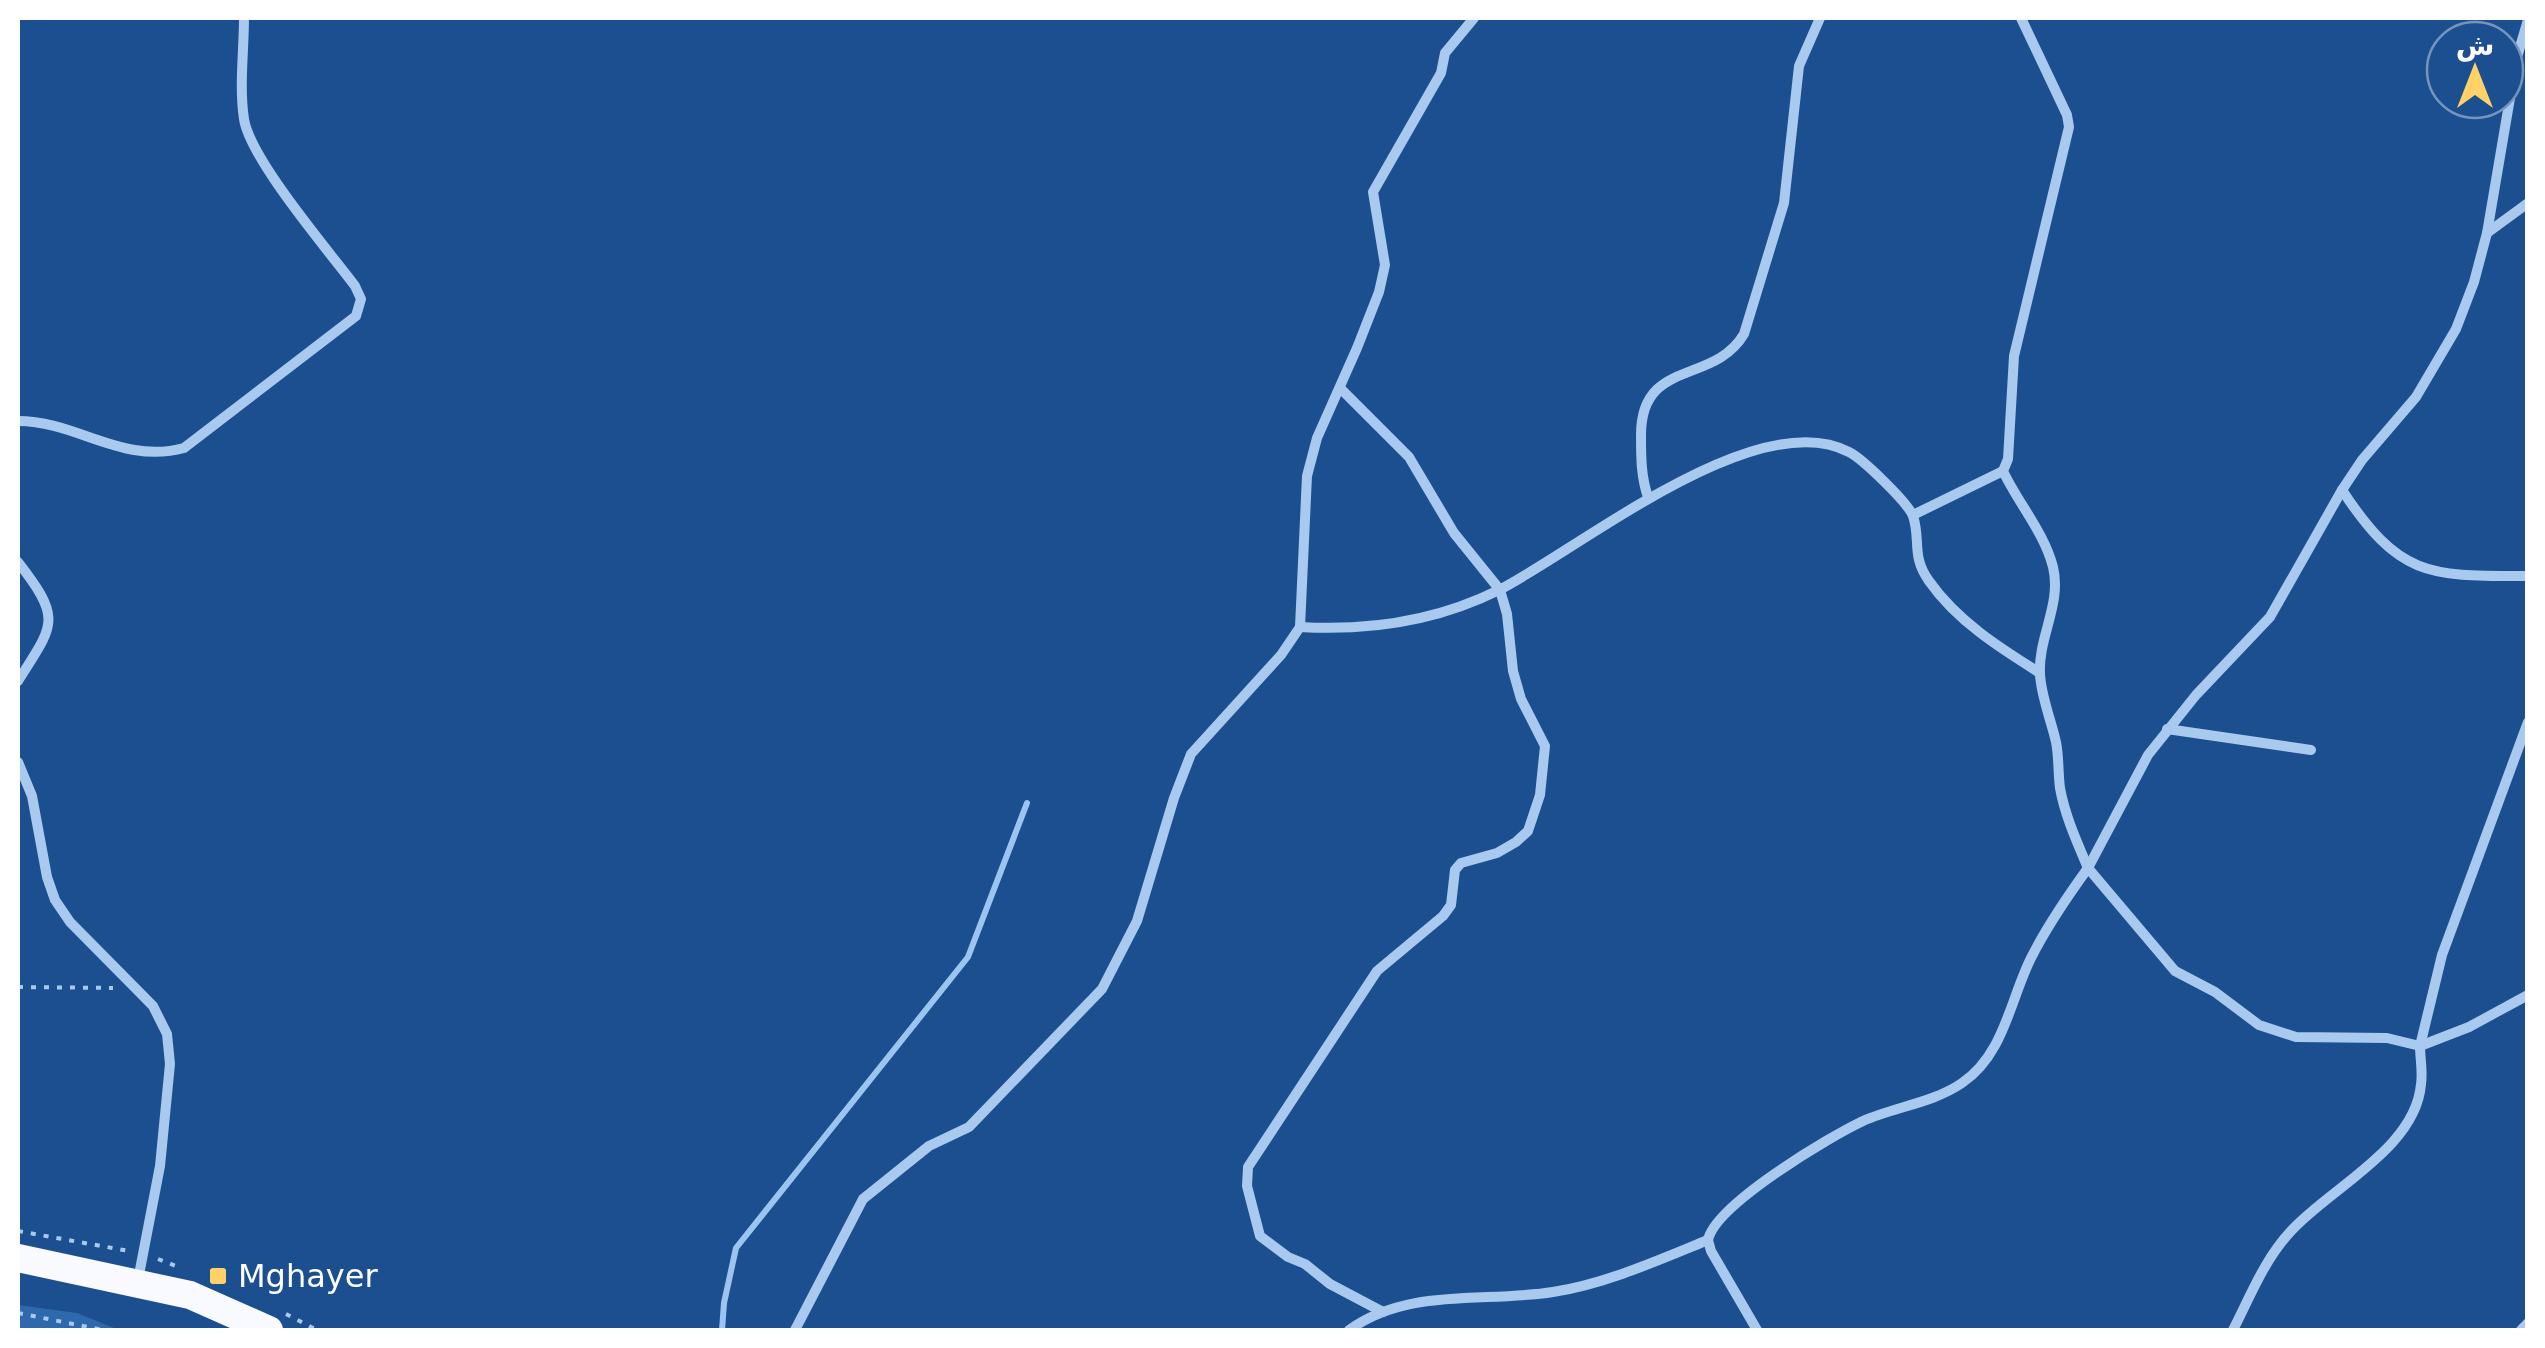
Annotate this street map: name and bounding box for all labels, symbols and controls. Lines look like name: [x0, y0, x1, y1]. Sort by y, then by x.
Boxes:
north arrow: [2425, 20, 2525, 120]
text: ش: [2456, 29, 2494, 62]
place label: Mghayer: [238, 1257, 378, 1295]
marker: Mghayer: [207, 1265, 229, 1287]

